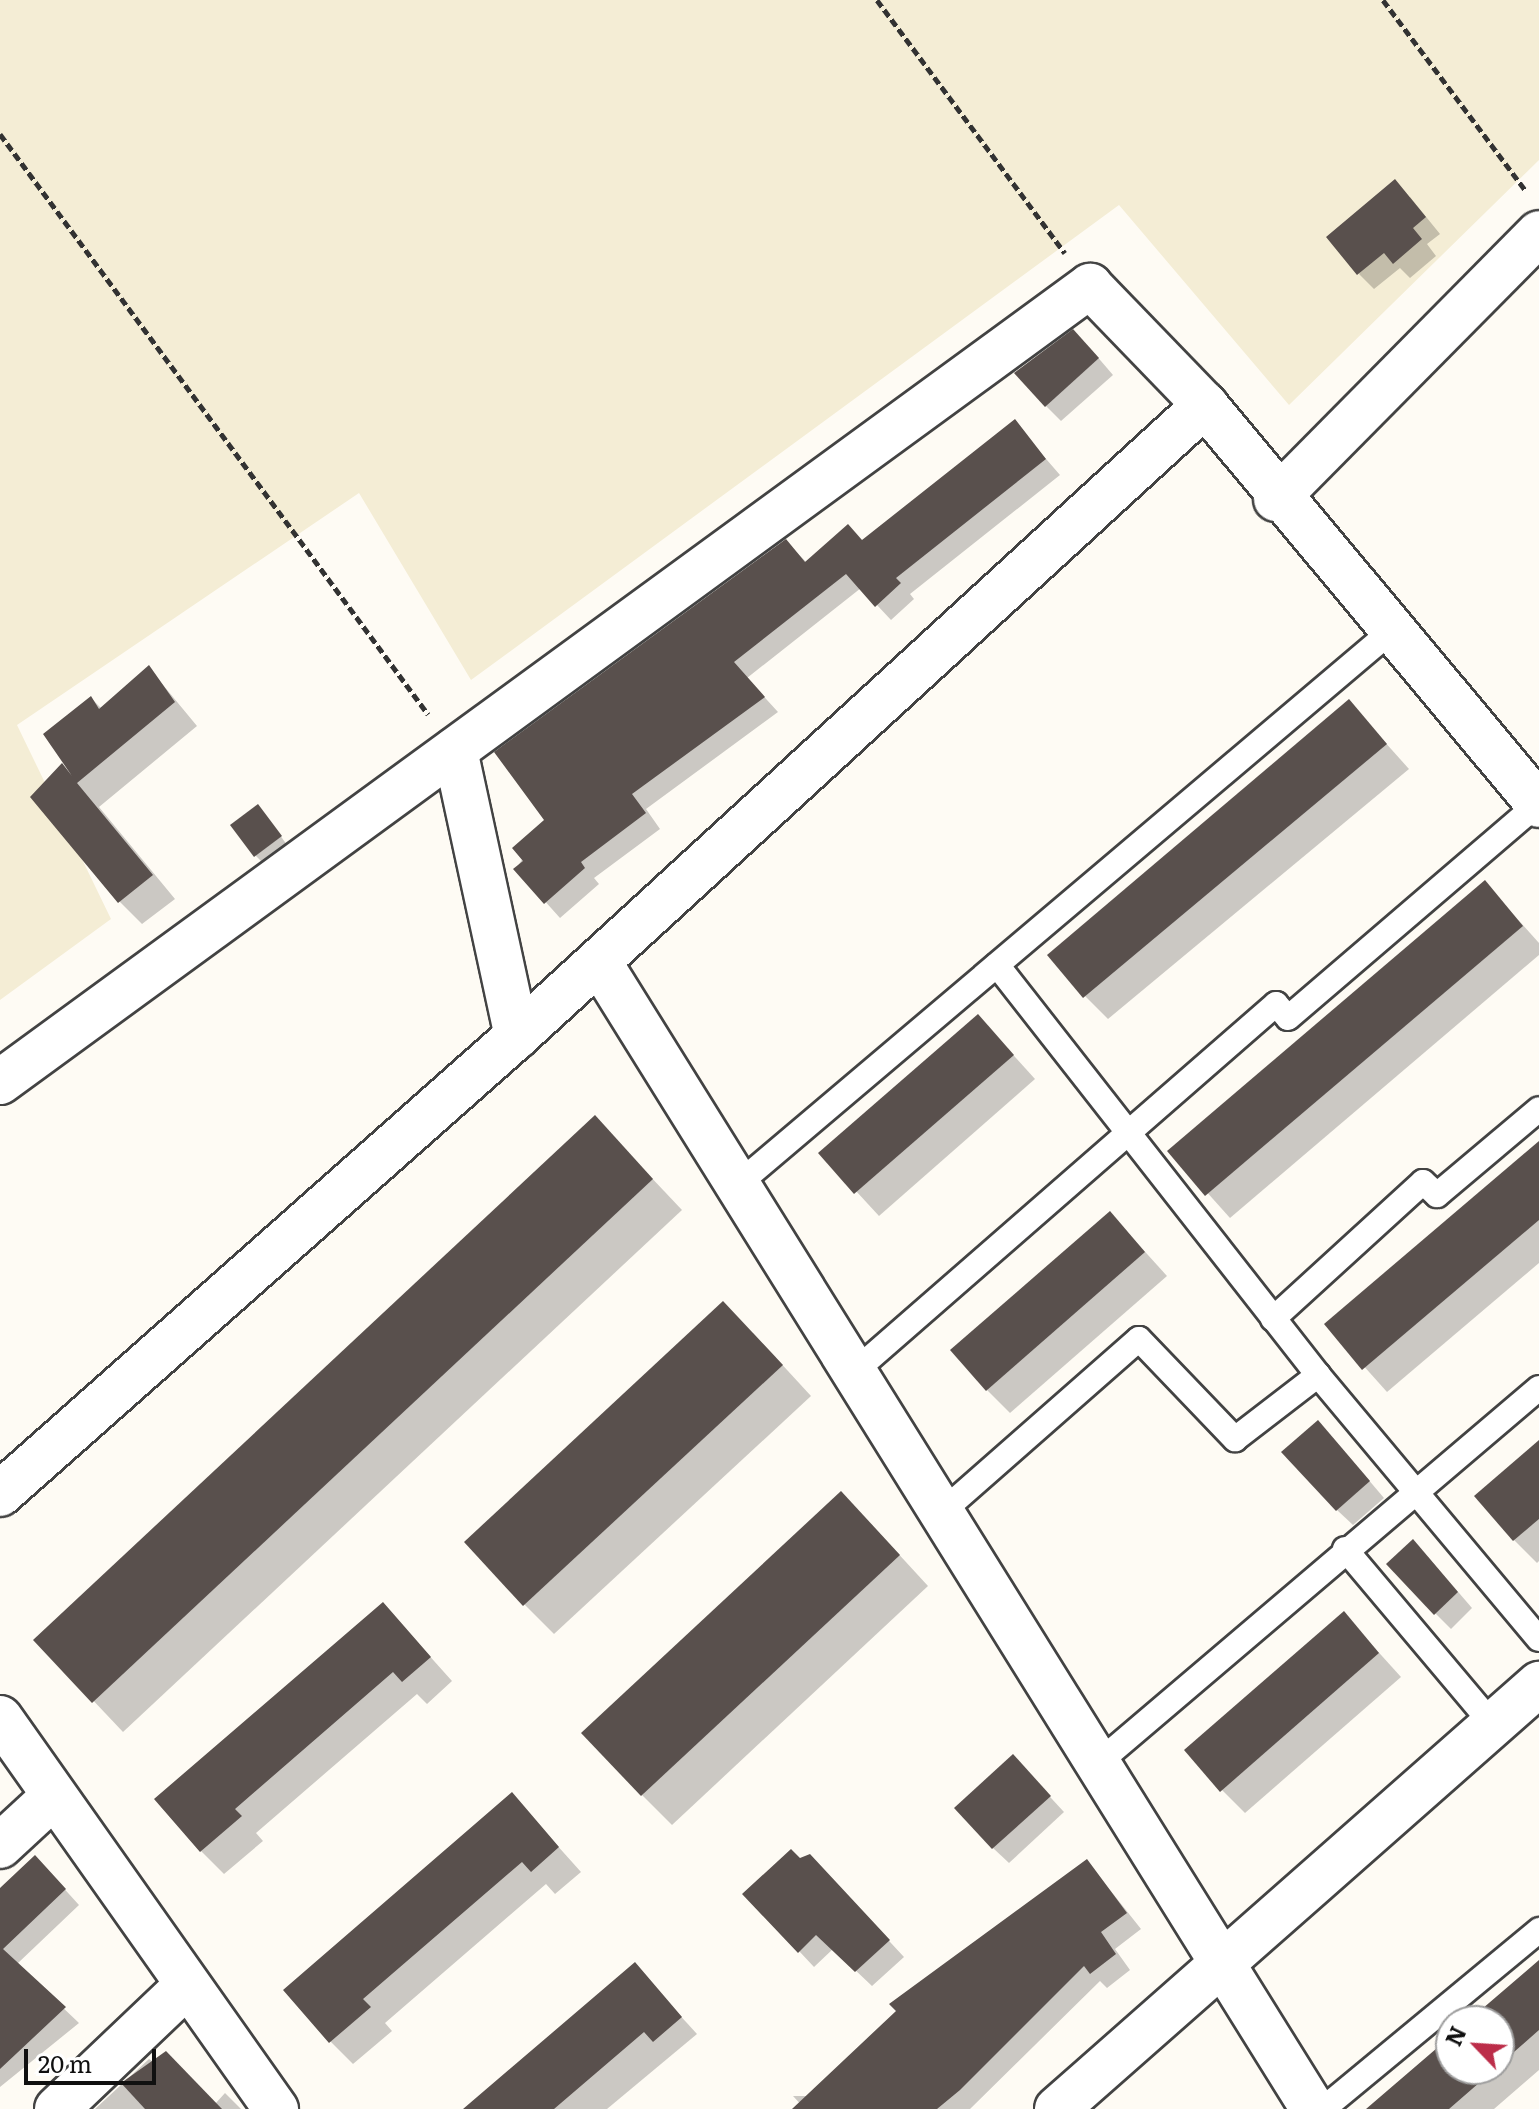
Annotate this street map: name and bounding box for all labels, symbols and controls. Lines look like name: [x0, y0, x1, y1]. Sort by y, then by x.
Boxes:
north arrow: [1435, 2005, 1515, 2085]
text: N: [1436, 2020, 1473, 2051]
scale bar: [28, 2033, 160, 2083]
text: 20 m: [38, 2045, 92, 2080]

